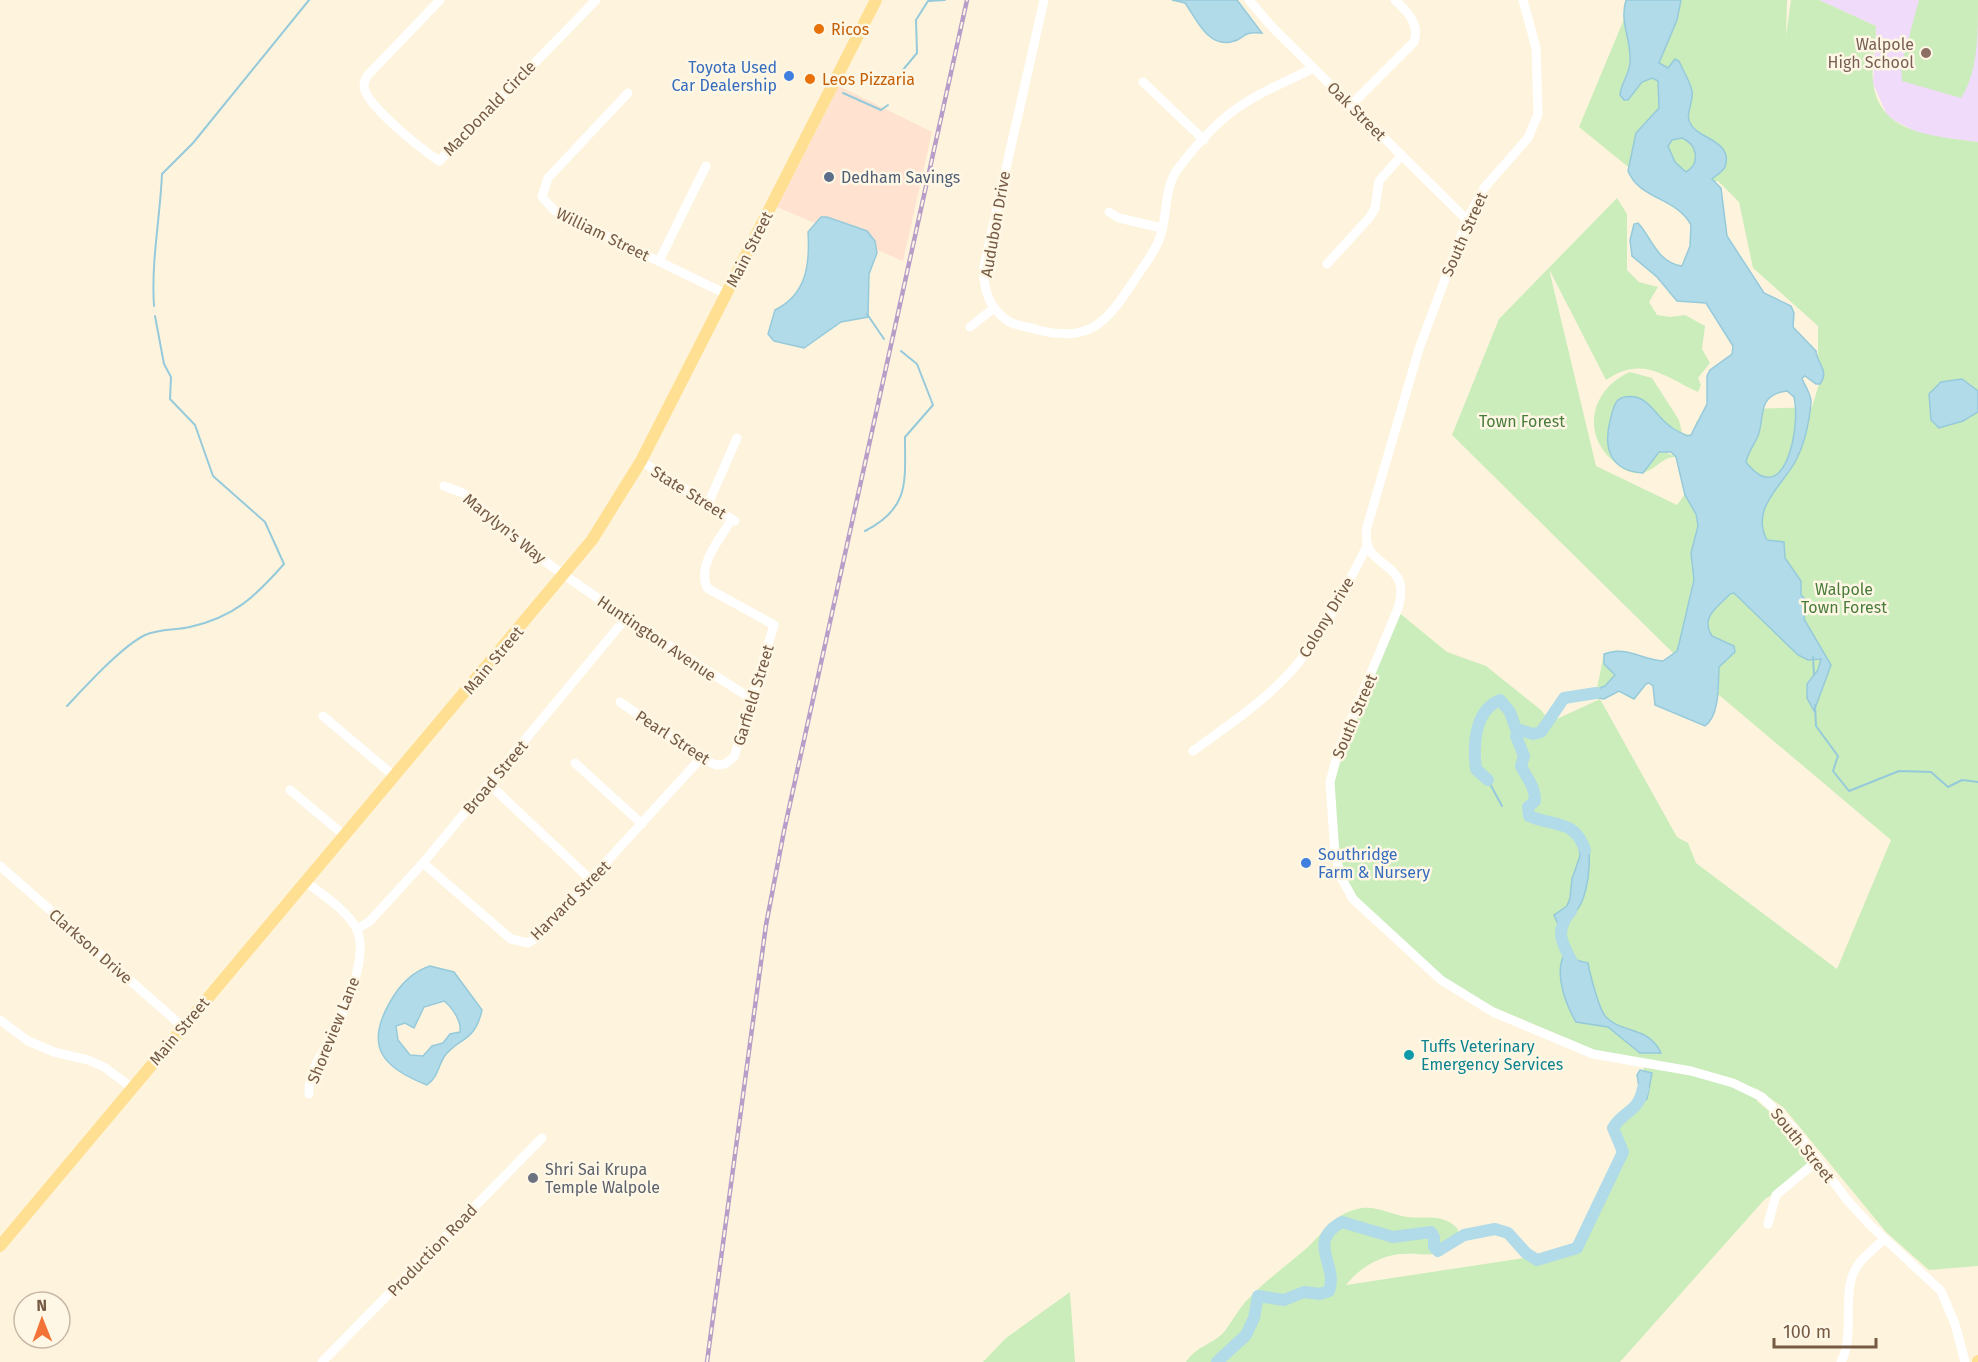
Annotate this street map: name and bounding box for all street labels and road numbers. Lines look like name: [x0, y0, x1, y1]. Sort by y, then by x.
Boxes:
street label: MacDonald Circle: [439, 57, 540, 160]
street label: Oak Street: [1323, 78, 1390, 145]
street label: Audubon Drive: [977, 170, 1014, 279]
street label: South Street: [1437, 189, 1492, 279]
street label: William Street: [553, 204, 653, 265]
street label: Main Street: [722, 208, 777, 290]
street label: State Street: [648, 462, 730, 523]
street label: Marylyn's Way: [459, 489, 550, 568]
street label: Colony Drive: [1295, 573, 1358, 661]
street label: Huntington Avenue: [594, 592, 720, 685]
street label: Main Street: [460, 622, 527, 698]
street label: Garfield Street: [729, 642, 778, 748]
street label: South Street: [1328, 671, 1381, 761]
street label: Pearl Street: [632, 706, 714, 769]
street label: Broad Street: [459, 736, 532, 818]
street label: Harvard Street: [527, 856, 614, 944]
street label: Clarkson Drive: [45, 905, 136, 988]
street label: Shoreview Lane: [303, 974, 363, 1086]
street label: Main Street: [146, 993, 213, 1069]
street label: South Street: [1767, 1104, 1839, 1187]
street label: Production Road: [384, 1200, 481, 1300]

